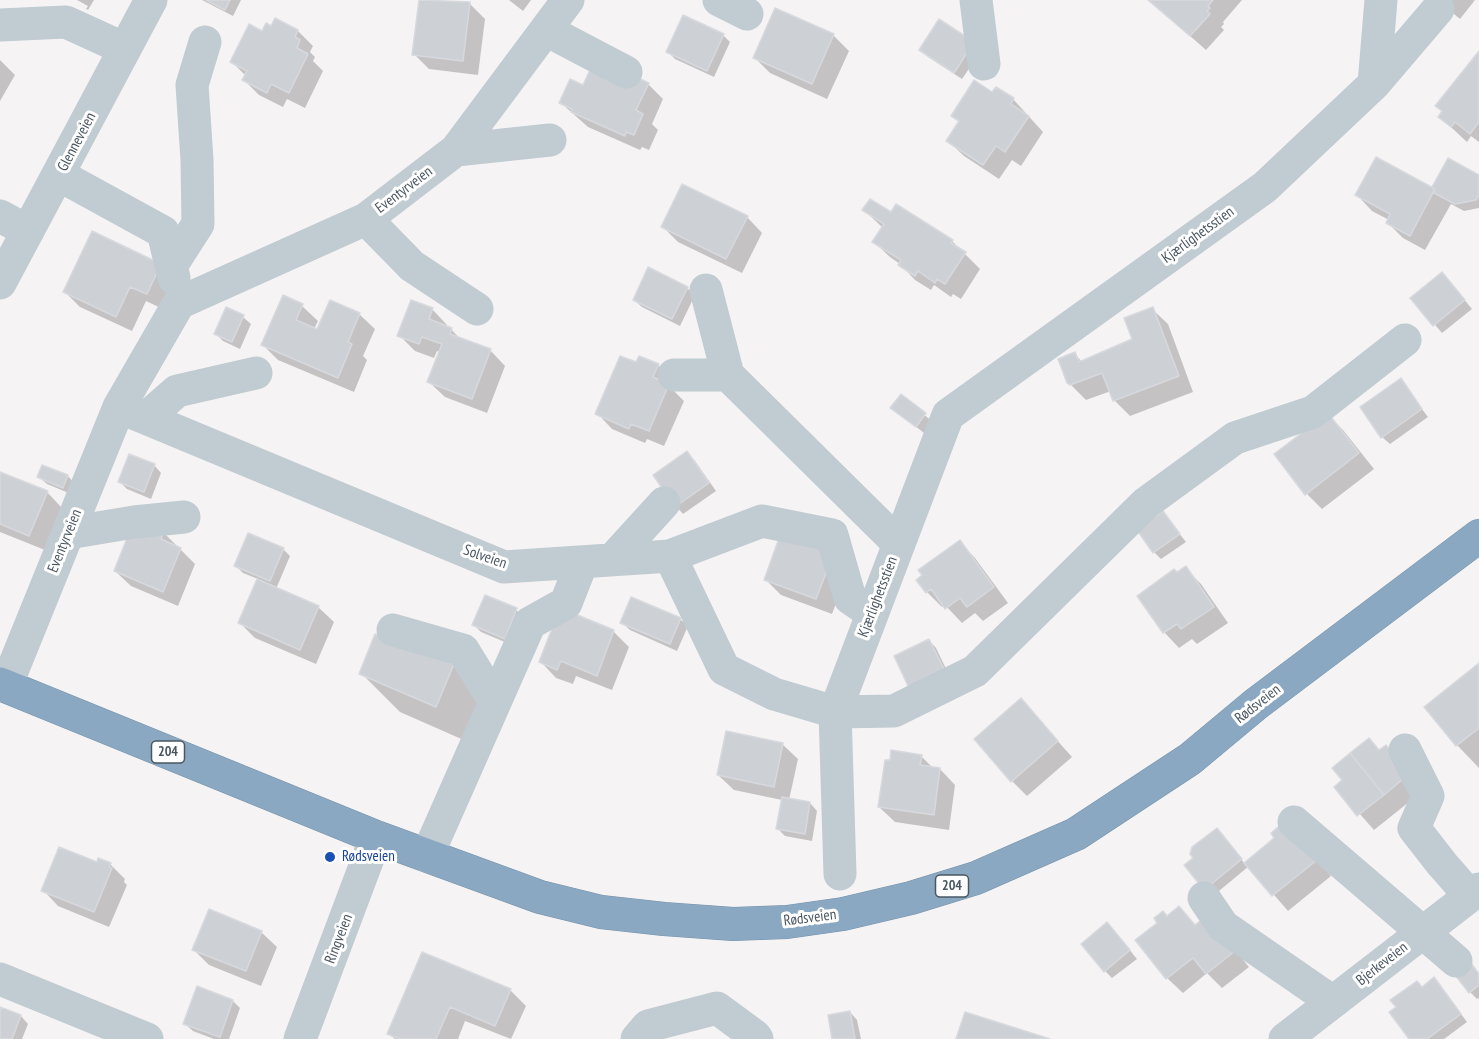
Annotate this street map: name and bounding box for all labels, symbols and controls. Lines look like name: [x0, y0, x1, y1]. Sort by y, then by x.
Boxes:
street label: Glenneveien: [54, 109, 100, 175]
street label: Eventyrveien: [372, 163, 436, 217]
street label: Kjærlighetsstien: [1158, 203, 1238, 267]
street label: Eventyrveien: [44, 507, 86, 575]
street label: Solveien: [461, 541, 509, 573]
street label: Kjærlighetsstien: [854, 554, 902, 640]
street label: Rødsveien: [1232, 681, 1284, 727]
road number: 204: [152, 741, 184, 763]
place label: Rødsveien: [342, 848, 395, 866]
marker: Rødsveien: [323, 850, 337, 864]
road number: 204: [936, 875, 968, 897]
street label: Rødsveien: [783, 906, 837, 930]
street label: Ringveien: [321, 912, 357, 966]
street label: Bjerkeveien: [1353, 938, 1411, 990]

